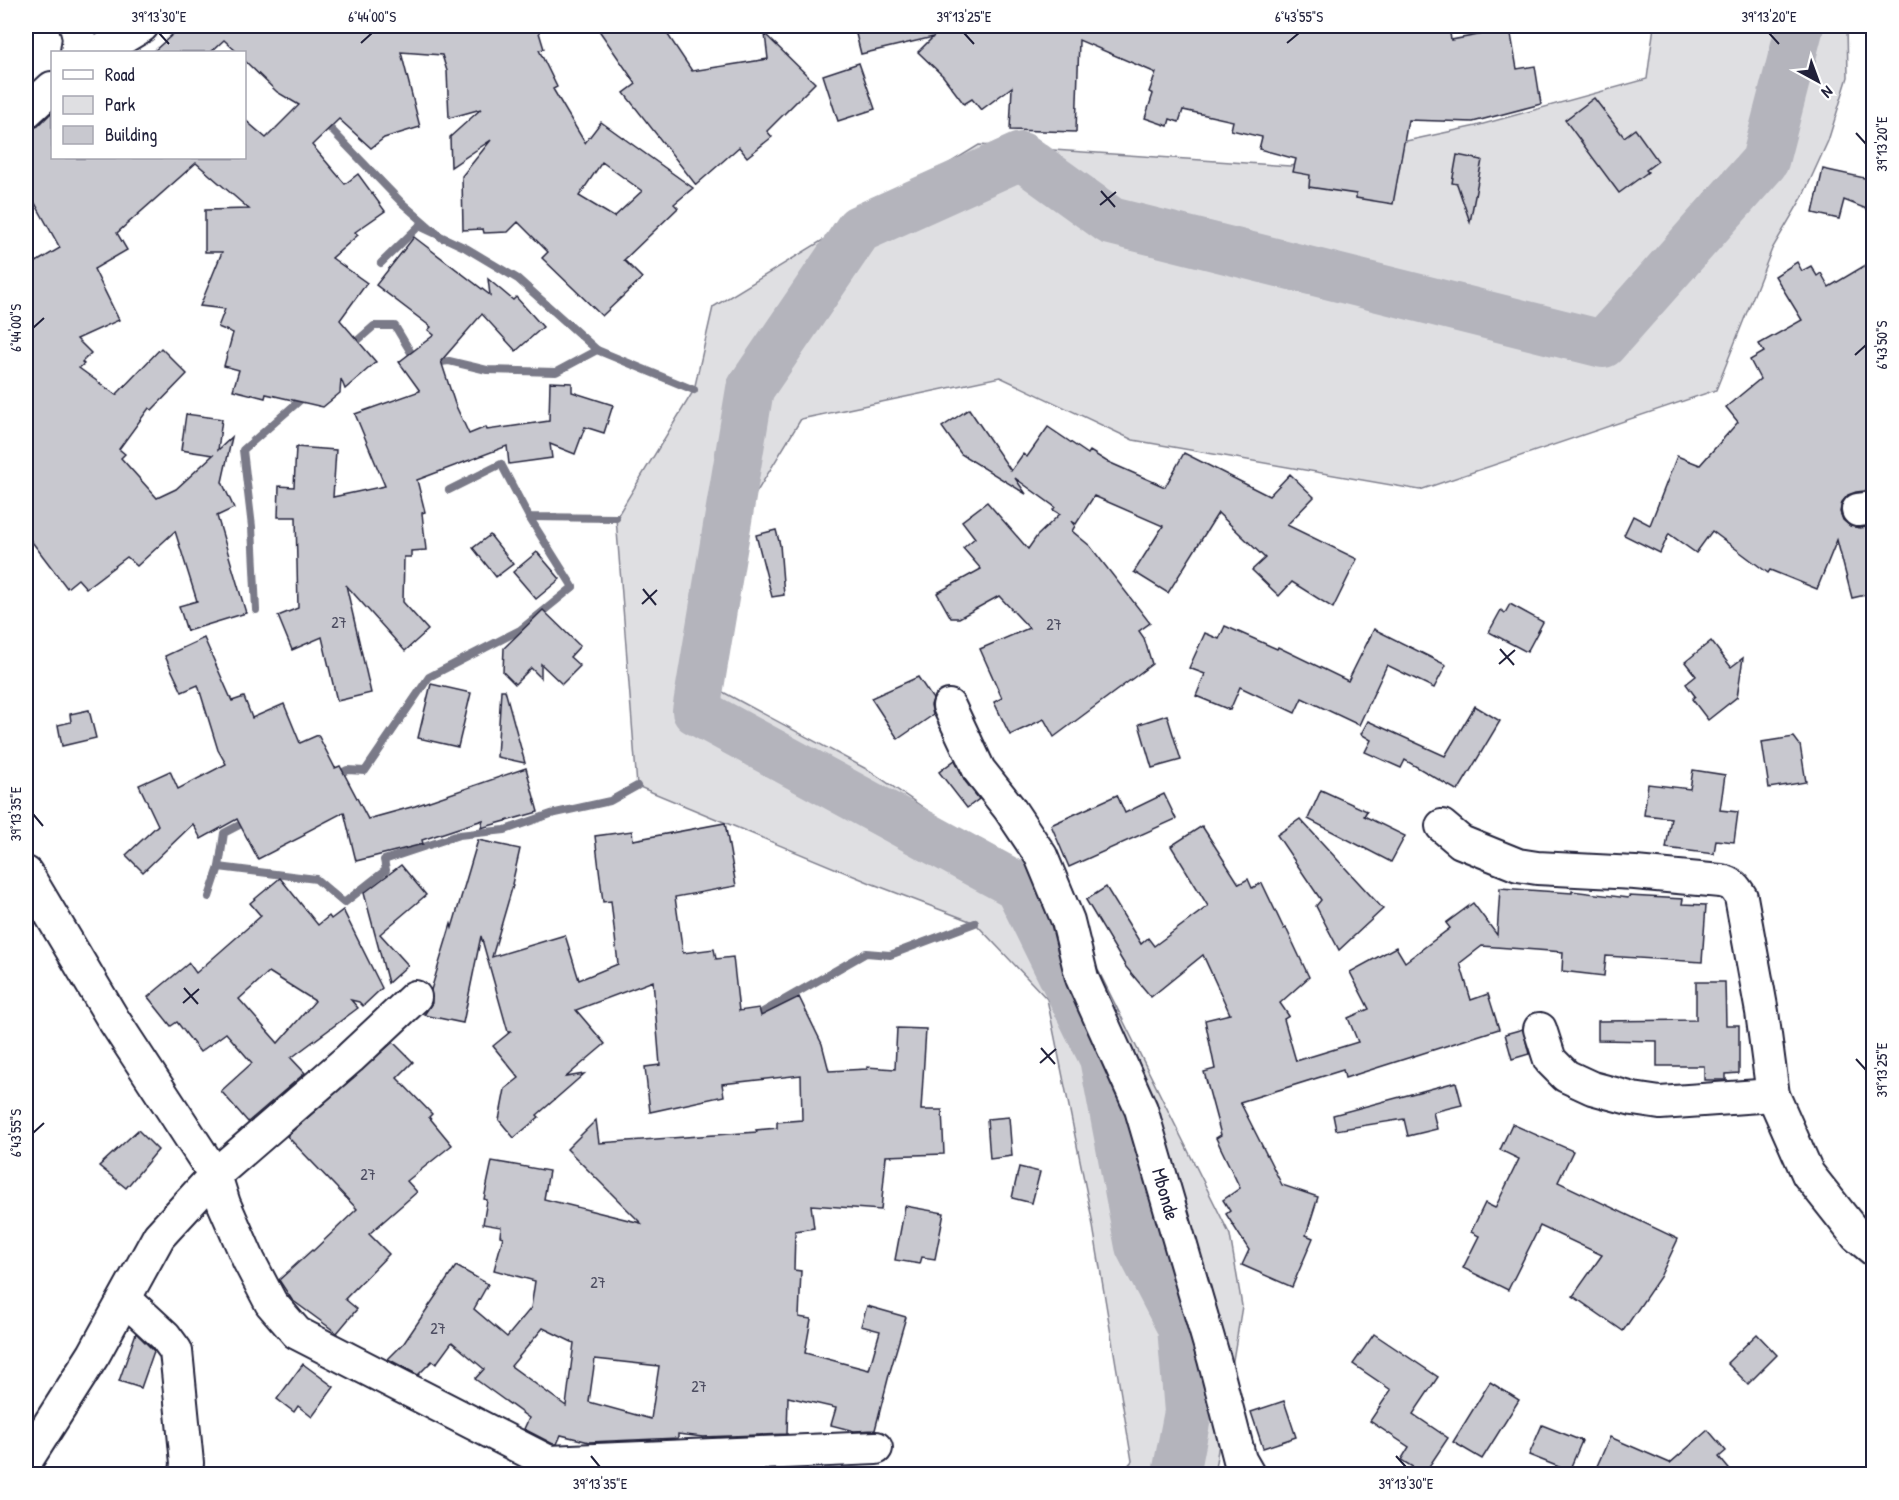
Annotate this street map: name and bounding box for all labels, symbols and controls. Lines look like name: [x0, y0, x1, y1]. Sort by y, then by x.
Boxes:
text: 39°13'30"E: [132, 6, 187, 27]
text: 6°44'00"S: [348, 6, 396, 27]
text: 39°13'25"E: [937, 6, 992, 27]
text: 6°43'55"S: [1275, 6, 1323, 27]
text: 39°13'20"E: [1741, 6, 1797, 27]
legend: [51, 51, 246, 159]
north arrow: [1788, 51, 1848, 111]
text: Road: [105, 62, 135, 87]
text: N: [1817, 81, 1838, 104]
text: Park: [105, 92, 136, 117]
text: 39°13'20"E: [1871, 116, 1892, 172]
text: Building: [105, 122, 157, 147]
text: 6°44'00"S: [5, 304, 26, 352]
text: 6°43'50"S: [1871, 321, 1892, 369]
house number: 27: [331, 611, 347, 633]
house number: 27: [1046, 613, 1062, 635]
text: 39°13'35"E: [5, 786, 26, 841]
text: 39°13'25"E: [1871, 1042, 1892, 1097]
text: 6°43'55"S: [5, 1109, 26, 1157]
house number: 27: [360, 1163, 376, 1185]
street label: Mbonde: [1146, 1165, 1187, 1223]
house number: 27: [590, 1271, 606, 1293]
house number: 27: [430, 1317, 446, 1339]
house number: 27: [691, 1375, 707, 1397]
text: 39°13'35"E: [573, 1473, 628, 1494]
text: 39°13'30"E: [1379, 1473, 1434, 1494]

